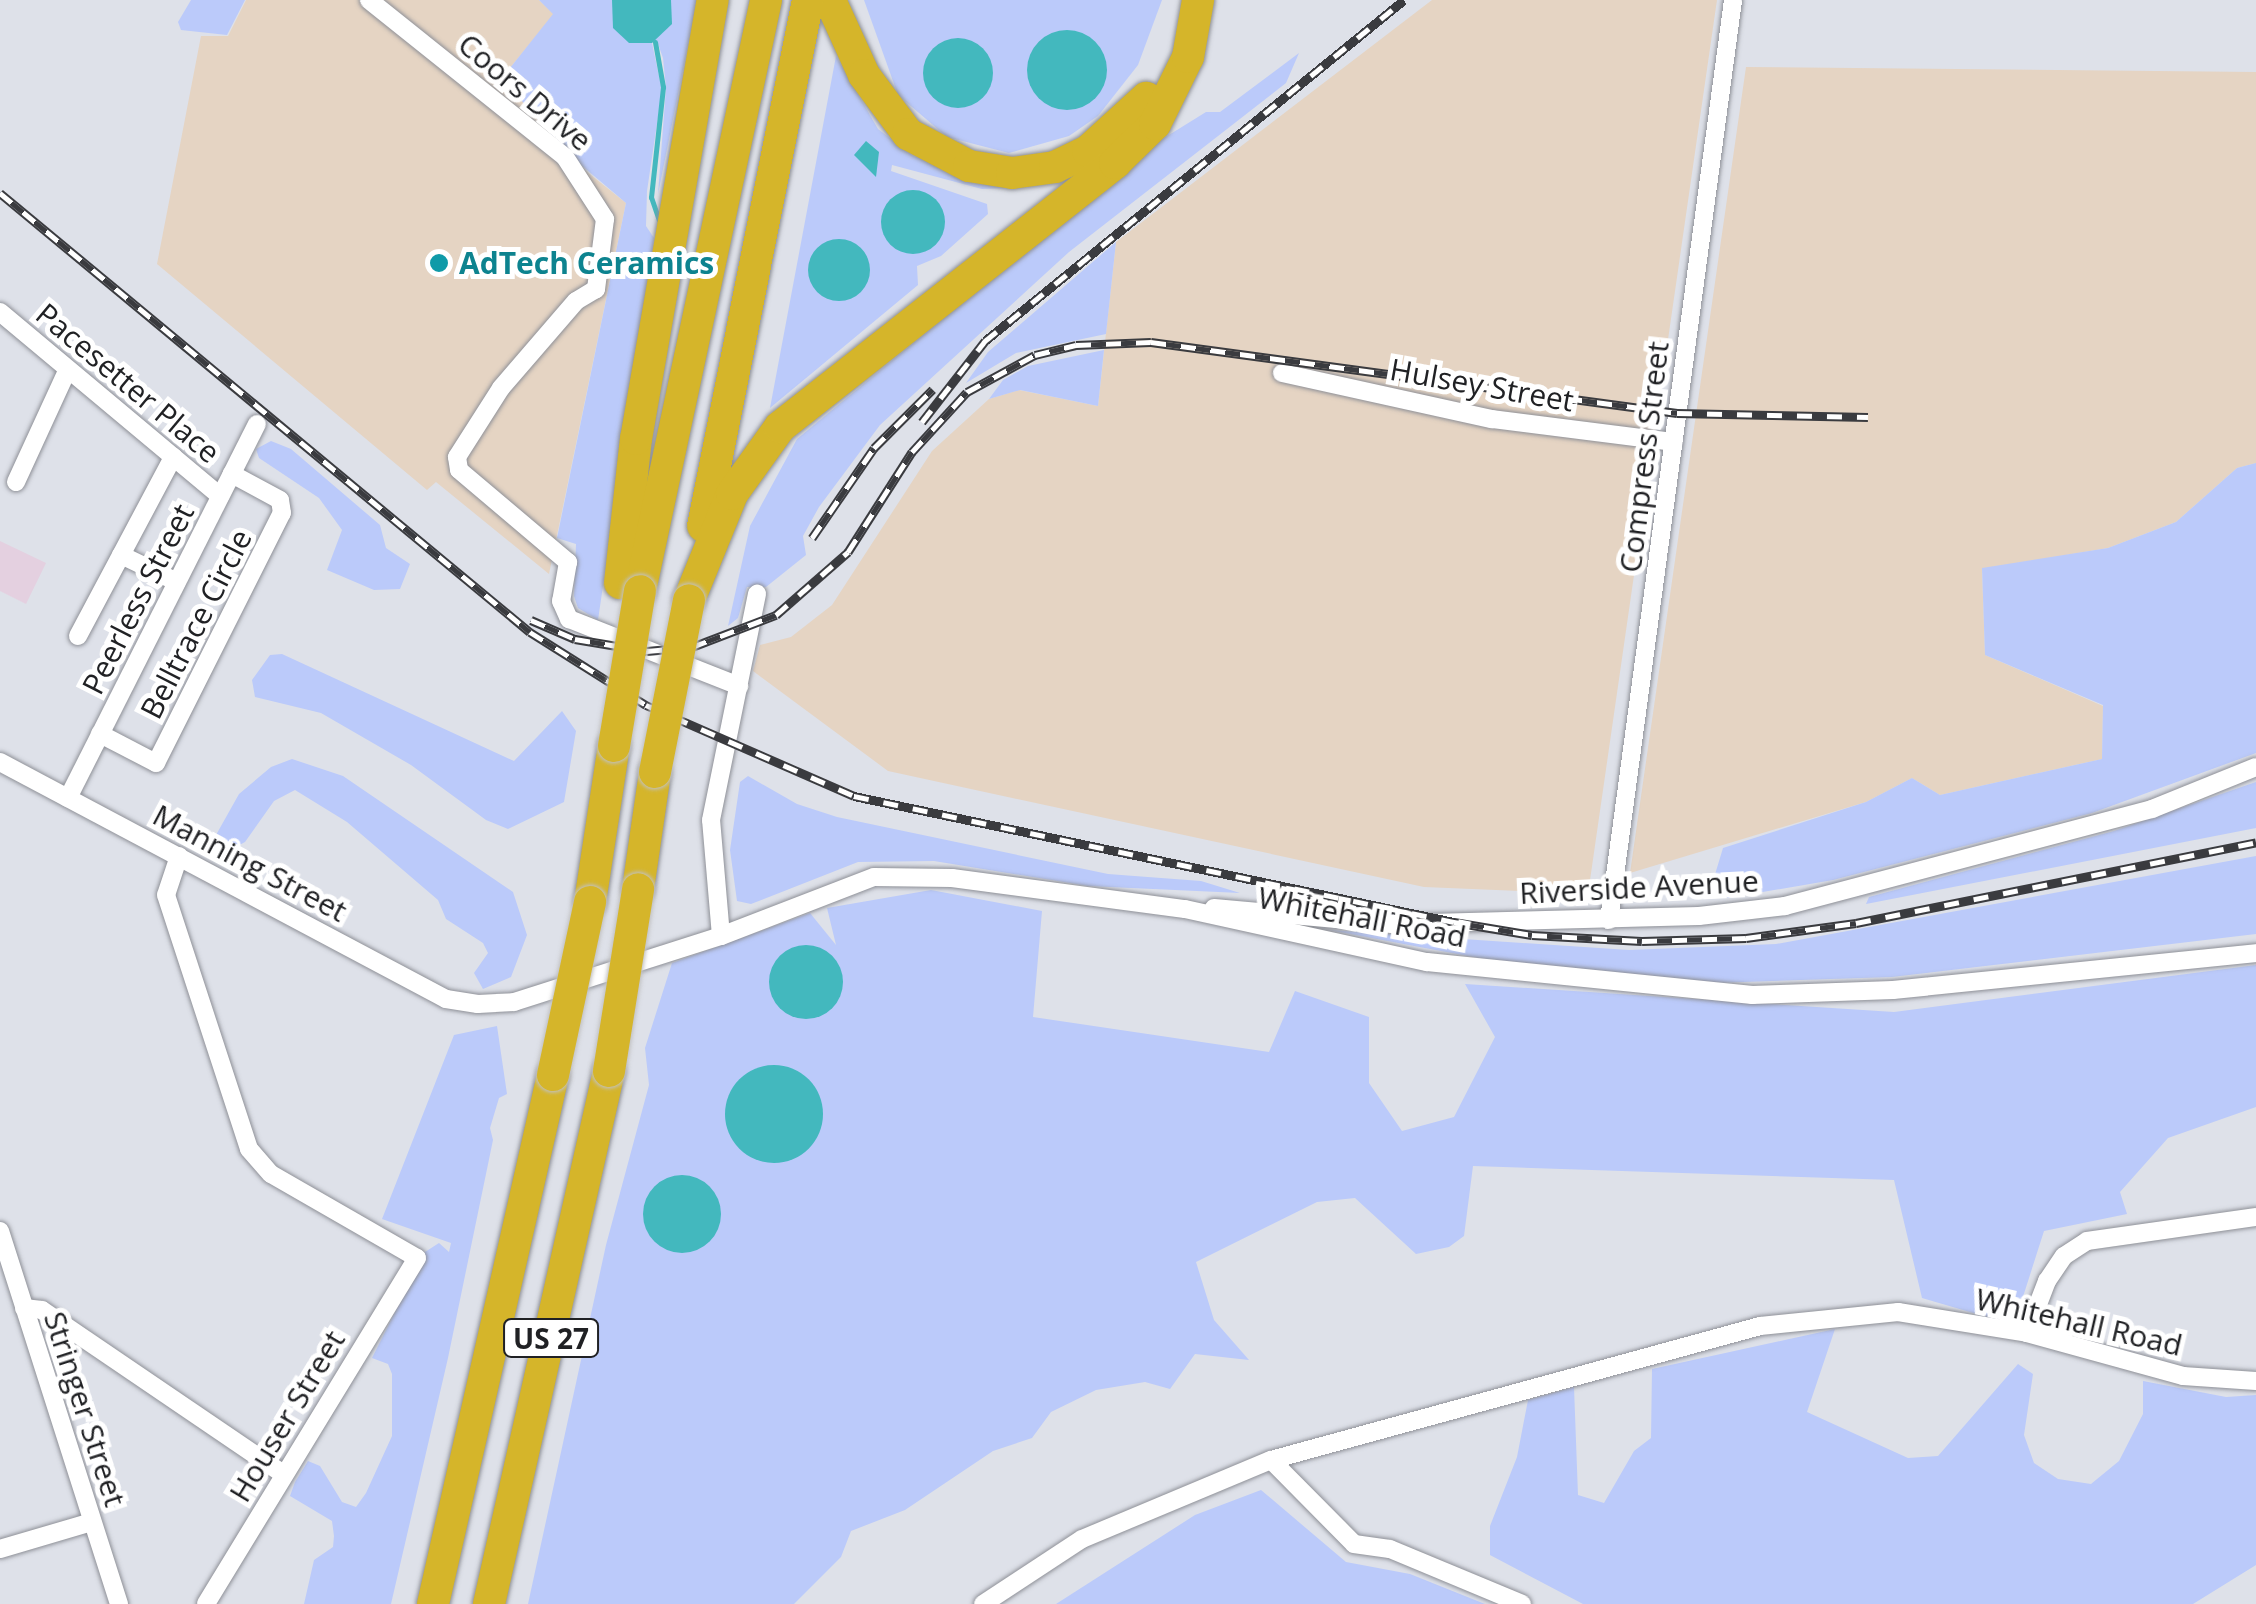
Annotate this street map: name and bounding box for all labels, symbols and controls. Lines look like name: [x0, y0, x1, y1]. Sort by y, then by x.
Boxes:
street label: Coors Drive: [451, 26, 599, 158]
place label: AdTech Ceramics: [459, 245, 714, 281]
marker: AdTech Ceramics: [428, 252, 450, 274]
street label: Pacesetter Place: [29, 296, 227, 470]
street label: Compress Street: [1612, 339, 1676, 575]
street label: Hulsey Street: [1387, 351, 1577, 419]
street label: Peerless Street: [75, 498, 201, 700]
street label: Belltrace Circle: [133, 523, 259, 725]
street label: Manning Street: [147, 797, 353, 929]
street label: Riverside Avenue: [1518, 863, 1760, 911]
street label: Whitehall Road: [1255, 879, 1469, 955]
street label: Whitehall Road: [1972, 1281, 2186, 1363]
street label: Stringer Street: [37, 1307, 133, 1511]
road number: US 27: [501, 1315, 601, 1361]
street label: Houser Street: [222, 1324, 352, 1508]

